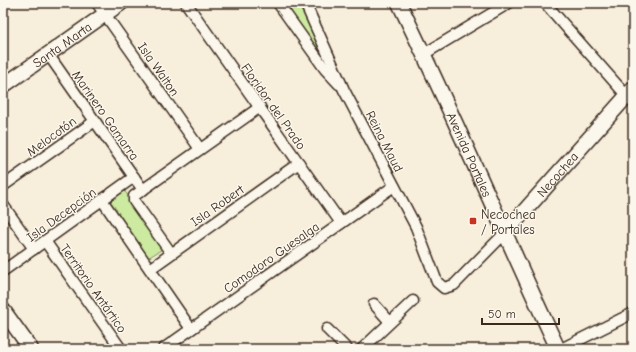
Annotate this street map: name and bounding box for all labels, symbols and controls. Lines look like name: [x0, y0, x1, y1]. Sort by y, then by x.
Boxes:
street label: Santa Marta: [30, 19, 94, 71]
street label: Isla Walton: [135, 40, 182, 99]
street label: Floridor del Prado: [238, 60, 309, 152]
street label: Marinero Gamarra: [69, 68, 142, 163]
street label: Reina Maud: [363, 108, 406, 174]
street label: Avenida Portales: [444, 110, 495, 199]
street label: Melocotón: [24, 113, 79, 159]
street label: Necochea: [534, 149, 581, 200]
street label: Isla Robert: [188, 181, 248, 229]
street label: Isla Decepción: [24, 184, 99, 245]
place label: Necochea / Portales: [481, 207, 536, 237]
marker: Necochea / Portales: [468, 216, 478, 226]
street label: Comodoro Guesalga: [221, 219, 322, 296]
street label: Territorio Antártico: [57, 241, 130, 336]
scale bar: [482, 300, 559, 326]
text: 50 m: [488, 307, 516, 321]

